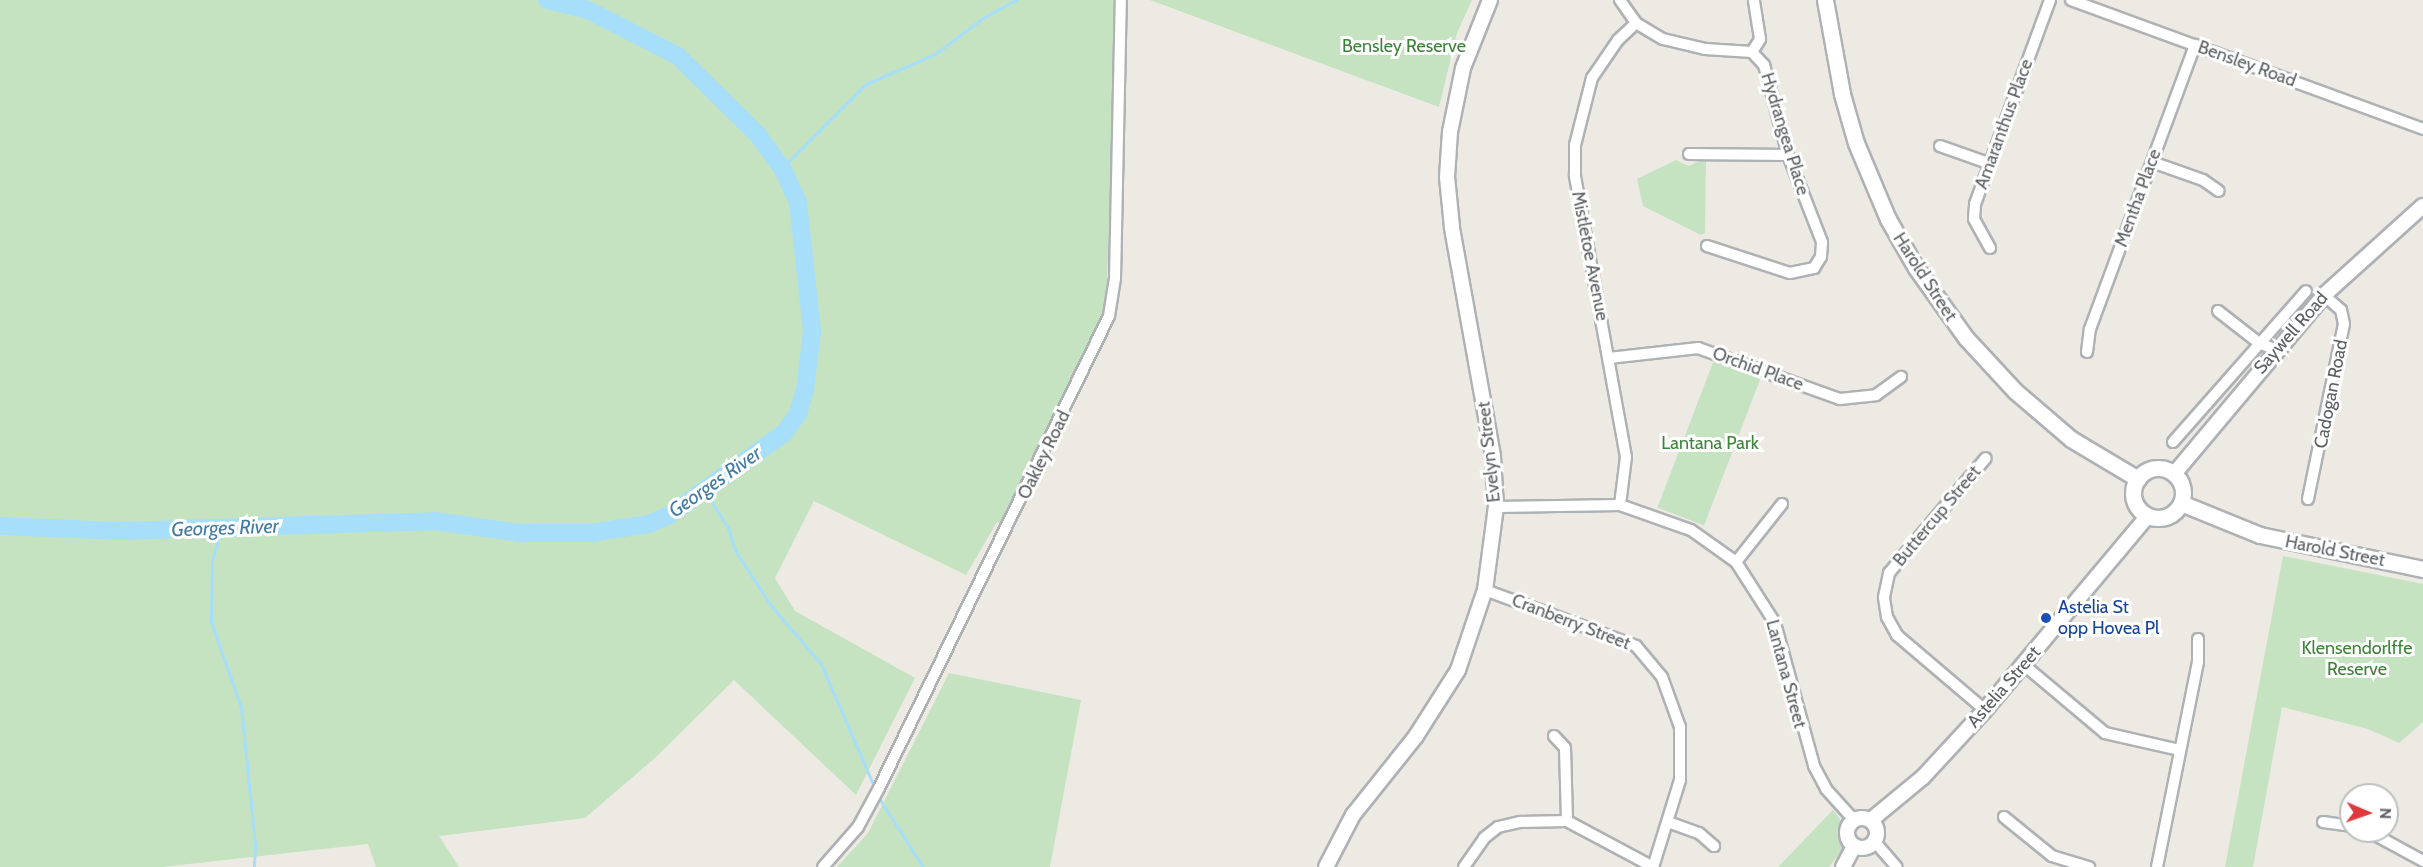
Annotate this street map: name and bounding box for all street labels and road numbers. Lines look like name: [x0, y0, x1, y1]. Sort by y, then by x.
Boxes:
street label: Bensley Road: [2195, 36, 2299, 92]
street label: Amaranthus Place: [1970, 56, 2038, 192]
street label: Hydrangea Place: [1756, 70, 1814, 198]
street label: Mentha Place: [2110, 146, 2166, 250]
street label: Mistletoe Avenue: [1567, 189, 1613, 323]
street label: Harold Street: [1888, 229, 1962, 325]
street label: Saywell Road: [2250, 288, 2332, 378]
street label: Cadogan Road: [2310, 338, 2352, 450]
street label: Orchid Place: [1710, 343, 1806, 395]
street label: Evelyn Street: [1473, 401, 1505, 503]
street label: Oakley Road: [1013, 407, 1075, 503]
street label: Buttercup Street: [1889, 461, 1985, 571]
street label: Harold Street: [2283, 531, 2387, 571]
street label: Cranberry Street: [1509, 589, 1633, 655]
street label: Lantana Street: [1761, 617, 1811, 731]
street label: Astelia Street: [1963, 642, 2045, 732]

